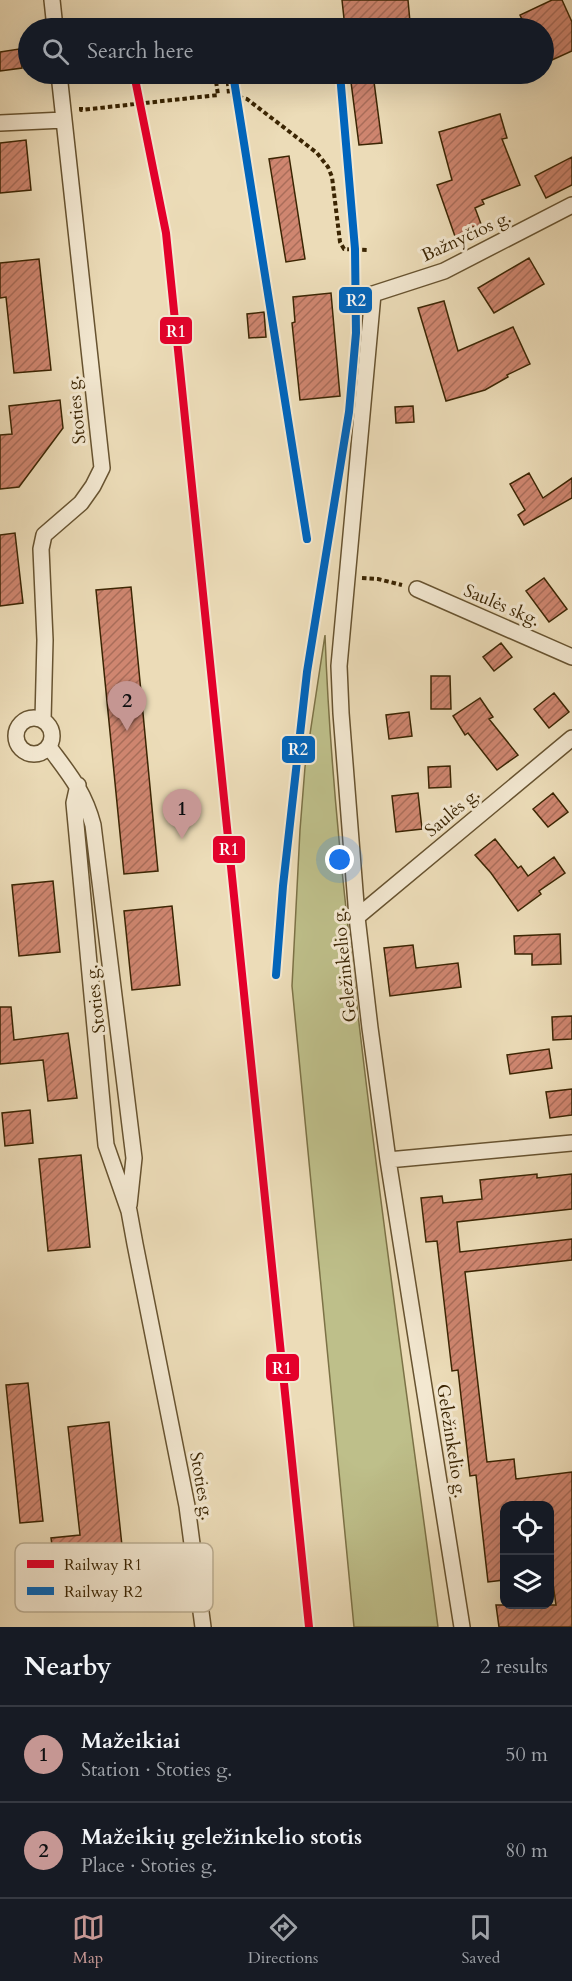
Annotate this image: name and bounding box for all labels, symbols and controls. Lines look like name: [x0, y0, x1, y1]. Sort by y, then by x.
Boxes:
search box: [18, 18, 554, 84]
icon: search: [39, 35, 72, 68]
text: Search here: [87, 36, 194, 66]
street label: Bažnyčios g.: [417, 205, 515, 268]
line badge: R2: [338, 286, 373, 314]
text: R2: [346, 290, 366, 312]
line badge: R1: [159, 316, 193, 345]
text: R1: [166, 321, 186, 343]
street label: Stoties g.: [60, 374, 93, 446]
street label: Saulės skg.: [460, 578, 544, 633]
pin: 2: [108, 682, 146, 731]
line badge: R2: [281, 735, 316, 764]
text: R2: [288, 739, 308, 761]
street label: Saulės g.: [419, 782, 485, 843]
pin: 1: [162, 790, 201, 839]
line badge: R1: [212, 835, 246, 864]
text: R1: [219, 839, 239, 861]
your location: [325, 845, 354, 874]
street label: Geležinkelio g.: [326, 906, 363, 1024]
street label: Stoties g.: [79, 963, 112, 1035]
line badge: R1: [265, 1353, 300, 1382]
text: R1: [272, 1358, 292, 1380]
street label: Geležinkelio g.: [430, 1382, 473, 1500]
street label: Stoties g.: [183, 1450, 220, 1522]
map controls: [500, 1501, 554, 1609]
button: locate: [500, 1501, 554, 1555]
legend: [15, 1543, 213, 1612]
text: Railway R1: [64, 1554, 142, 1576]
button: layers: [500, 1555, 554, 1609]
text: Railway R2: [64, 1581, 142, 1603]
text: Nearby: [24, 1649, 112, 1684]
text: 2 results: [480, 1653, 548, 1680]
text: Mažeikiai: [81, 1726, 181, 1756]
text: 1: [38, 1741, 49, 1768]
text: 50 m: [505, 1741, 548, 1768]
text: Station · Stoties g.: [81, 1756, 232, 1783]
text: Mažeikių geležinkelio stotis: [81, 1822, 362, 1852]
text: 2: [38, 1837, 49, 1864]
text: 80 m: [505, 1837, 548, 1864]
text: Place · Stoties g.: [81, 1852, 217, 1879]
tab: Map: [72, 1911, 105, 1969]
tab: Directions: [248, 1911, 318, 1969]
tab: Saved: [462, 1911, 500, 1969]

